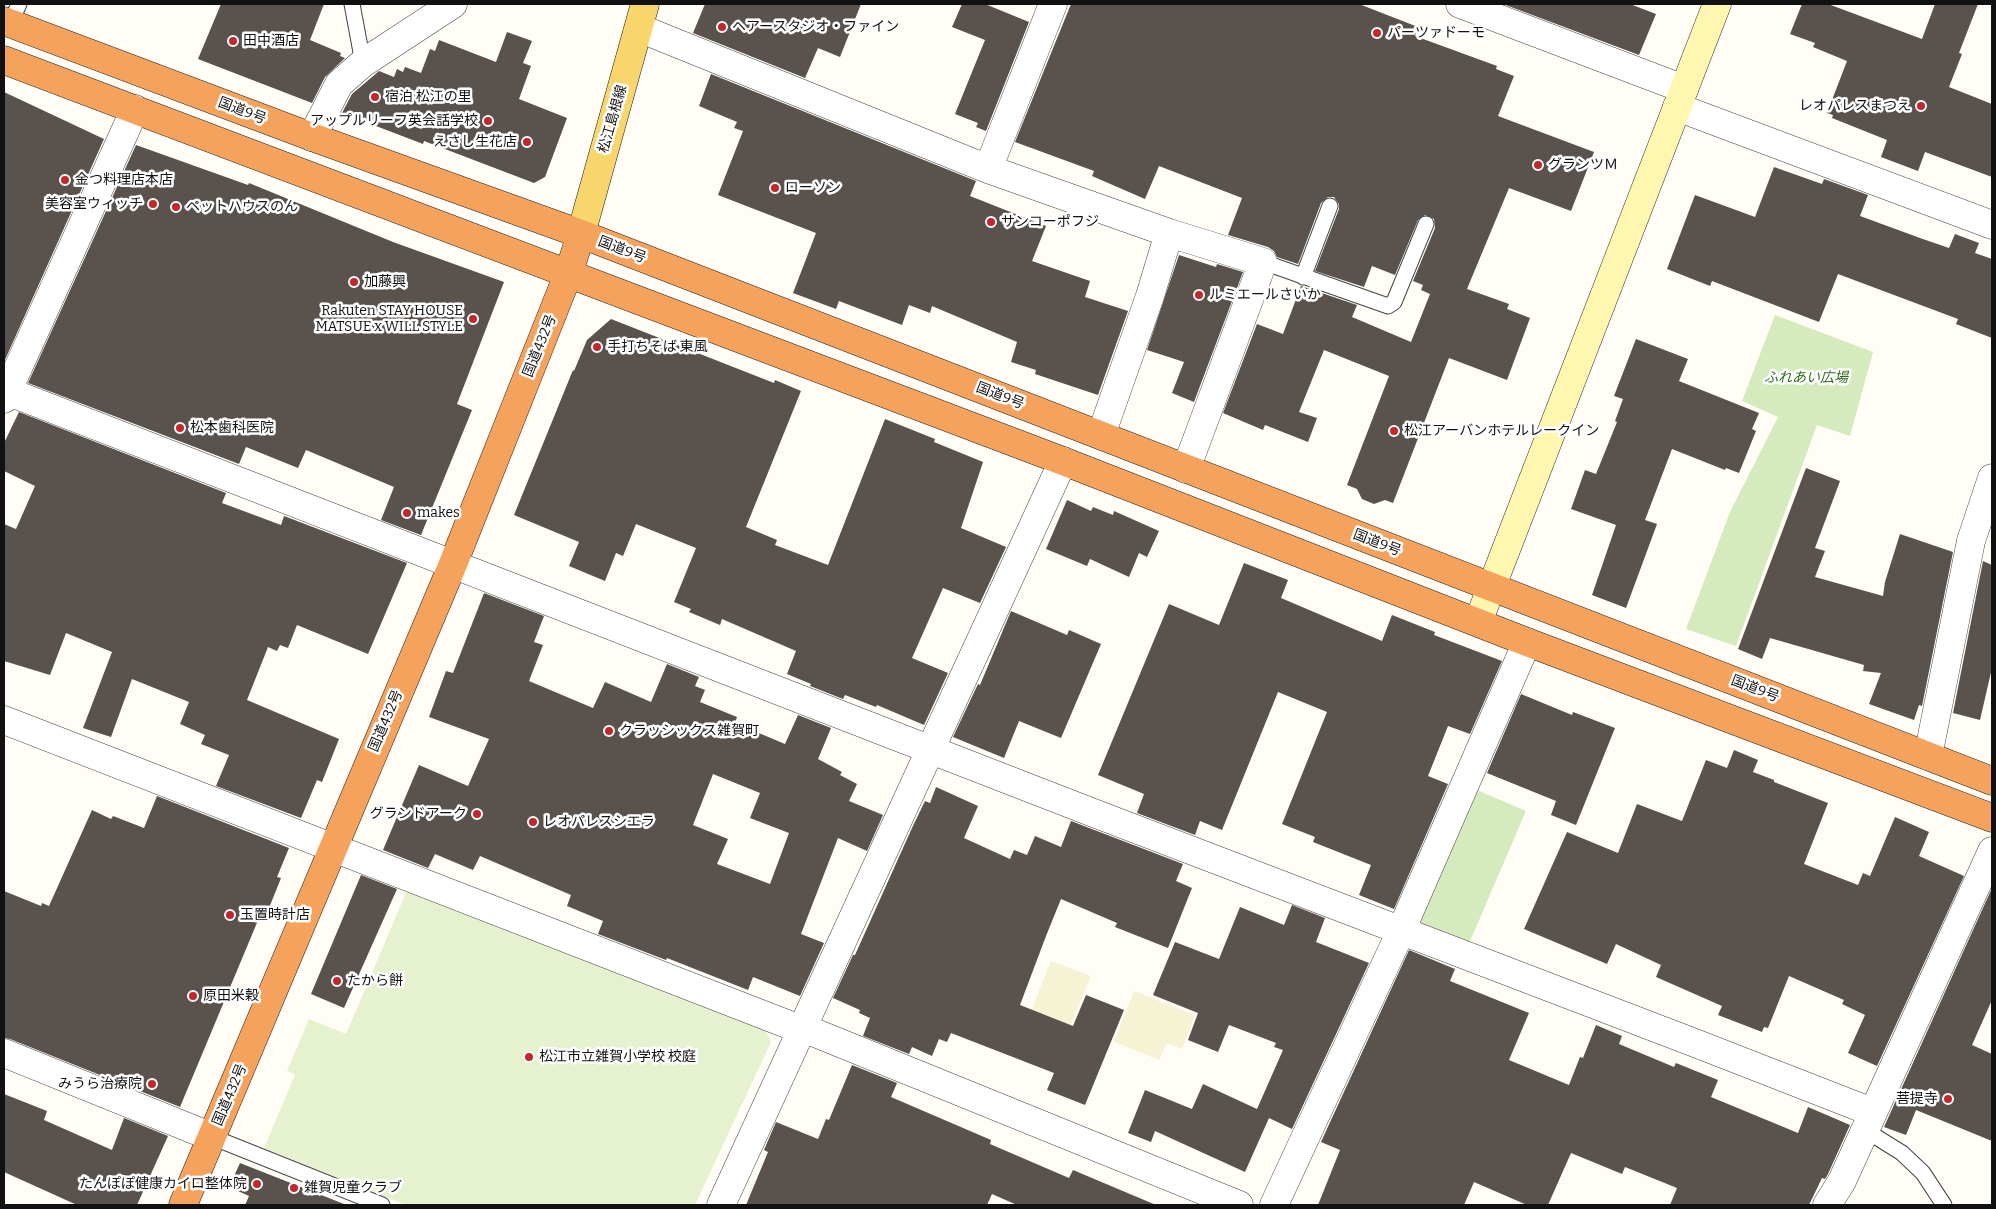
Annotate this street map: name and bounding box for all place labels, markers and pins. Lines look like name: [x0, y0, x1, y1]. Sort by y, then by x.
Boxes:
place label: ヘアースタジオ・ファイン: [732, 19, 899, 35]
marker: ヘアースタジオ・ファイン: [716, 21, 728, 33]
place label: パーツァドーモ: [1387, 25, 1485, 41]
marker: パーツァドーモ: [1371, 27, 1383, 39]
place label: 田中酒店: [243, 33, 299, 49]
marker: 田中酒店: [227, 35, 239, 47]
place label: 宿泊 松江の里: [385, 89, 472, 105]
marker: 宿泊 松江の里: [369, 91, 381, 103]
place label: レオパレスまつえ: [1799, 98, 1911, 114]
marker: レオパレスまつえ: [1915, 100, 1927, 112]
place label: アップルリーフ英会話学校: [310, 113, 478, 129]
marker: アップルリーフ英会話学校: [482, 115, 494, 127]
place label: えさし生花店: [433, 134, 517, 150]
marker: えさし生花店: [521, 136, 533, 148]
place label: グランツＭ: [1548, 157, 1618, 173]
marker: グランツＭ: [1532, 159, 1544, 171]
place label: 金つ料理店本店: [75, 172, 173, 188]
marker: 金つ料理店本店: [59, 174, 71, 186]
place label: ローソン: [785, 180, 841, 196]
marker: ローソン: [769, 182, 781, 194]
place label: 美容室ウィッチ: [45, 196, 143, 212]
marker: 美容室ウィッチ: [147, 198, 159, 210]
place label: ペットハウスのん: [186, 199, 298, 215]
marker: ペットハウスのん: [170, 201, 182, 213]
place label: サンコーポフジ: [1001, 214, 1099, 230]
marker: サンコーポフジ: [985, 216, 997, 228]
place label: 加藤興: [364, 274, 406, 290]
marker: 加藤興: [348, 276, 360, 288]
place label: ルミエールさいか: [1209, 287, 1321, 303]
marker: ルミエールさいか: [1193, 289, 1205, 301]
place label: Rakuten STAY HOUSE MATSUE x WILL STYLE: [315, 303, 463, 336]
marker: Rakuten STAY HOUSE MATSUE x WILL STYLE: [467, 313, 479, 325]
place label: 手打ちそば 東風: [607, 339, 708, 355]
marker: 手打ちそば 東風: [591, 341, 603, 353]
place label: 松本歯科医院: [190, 420, 274, 436]
marker: 松本歯科医院: [174, 422, 186, 434]
place label: 松江アーバンホテルレークイン: [1404, 423, 1599, 439]
marker: 松江アーバンホテルレークイン: [1388, 425, 1400, 437]
place label: makes: [417, 505, 460, 521]
marker: makes: [401, 507, 413, 519]
place label: クラッシックス雑賀町: [619, 723, 759, 739]
marker: クラッシックス雑賀町: [603, 725, 615, 737]
place label: グランドアーク: [370, 806, 467, 822]
marker: グランドアーク: [471, 808, 483, 820]
place label: レオパレスシエラ: [543, 814, 655, 830]
marker: レオパレスシエラ: [527, 816, 539, 828]
place label: 玉置時計店: [240, 907, 310, 923]
marker: 玉置時計店: [224, 909, 236, 921]
place label: たから餅: [347, 973, 403, 989]
marker: たから餅: [331, 975, 343, 987]
place label: 原田米穀: [203, 988, 259, 1004]
marker: 原田米穀: [187, 990, 199, 1002]
place label: 松江市立雑賀小学校 校庭: [539, 1049, 696, 1065]
marker: 松江市立雑賀小学校 校庭: [523, 1051, 535, 1063]
place label: みうら治療院: [58, 1076, 142, 1092]
marker: みうら治療院: [146, 1078, 158, 1090]
place label: 菩提寺: [1896, 1091, 1938, 1107]
marker: 菩提寺: [1942, 1093, 1954, 1105]
place label: たんぽぽ健康カイロ整体院: [79, 1176, 247, 1192]
marker: たんぽぽ健康カイロ整体院: [251, 1178, 263, 1190]
place label: 雑賀児童クラブ: [304, 1180, 402, 1196]
marker: 雑賀児童クラブ: [288, 1182, 300, 1194]

